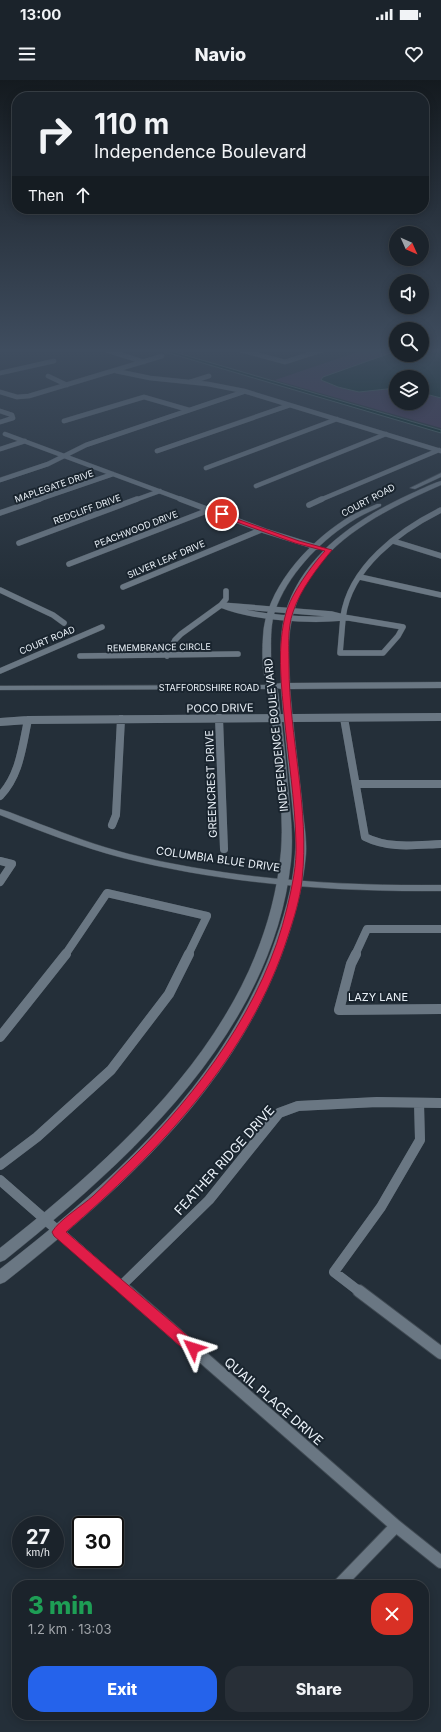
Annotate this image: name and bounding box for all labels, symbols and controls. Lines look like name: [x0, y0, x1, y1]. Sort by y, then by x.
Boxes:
text: 13:00: [20, 5, 61, 24]
icon: menu: [16, 43, 38, 65]
icon: heart: [403, 43, 425, 65]
text: Navio: [195, 44, 246, 65]
text: 110 m: [94, 107, 169, 141]
icon: right: [28, 108, 80, 160]
text: Independence Boulevard: [94, 141, 306, 162]
icon: ahead: [72, 184, 94, 206]
text: Then: [28, 186, 64, 205]
north arrow: [389, 226, 429, 266]
map controls: [389, 226, 429, 410]
button: sound: [389, 274, 429, 314]
button: search: [389, 322, 429, 362]
button: layers: [389, 370, 429, 410]
street label: MAPLEGATE DRIVE: [13, 467, 95, 505]
street label: COURT ROAD: [339, 481, 397, 519]
street label: REDCLIFF DRIVE: [52, 492, 122, 526]
pin: [205, 497, 239, 531]
icon: arrive: [211, 503, 233, 525]
street label: PEACHWOOD DRIVE: [93, 508, 179, 550]
street label: SILVER LEAF DRIVE: [125, 538, 207, 580]
street label: COURT ROAD: [18, 623, 76, 657]
street label: REMEMBRANCE CIRCLE: [107, 641, 211, 653]
street label: INDEPENDENCE BOULEVARD: [261, 657, 291, 812]
street label: STAFFORDSHIRE ROAD: [159, 682, 259, 693]
street label: POCO DRIVE: [186, 700, 254, 716]
street label: GREENCREST DRIVE: [202, 730, 220, 838]
street label: COLUMBIA BLUE DRIVE: [155, 843, 281, 875]
street label: LAZY LANE: [348, 990, 408, 1004]
street label: FEATHER RIDGE DRIVE: [171, 1102, 277, 1218]
position arrow: [172, 1327, 214, 1369]
street label: QUAIL PLACE DRIVE: [221, 1354, 327, 1448]
speed limit sign: 30: [72, 1516, 124, 1568]
text: 27: [26, 1525, 50, 1549]
text: km/h: [26, 1546, 50, 1558]
text: 3 min: [28, 1591, 93, 1620]
button: close: [371, 1593, 413, 1635]
text: 1.2 km · 13:03: [28, 1621, 112, 1637]
button: Exit: [28, 1666, 217, 1712]
button: Share: [225, 1666, 413, 1712]

